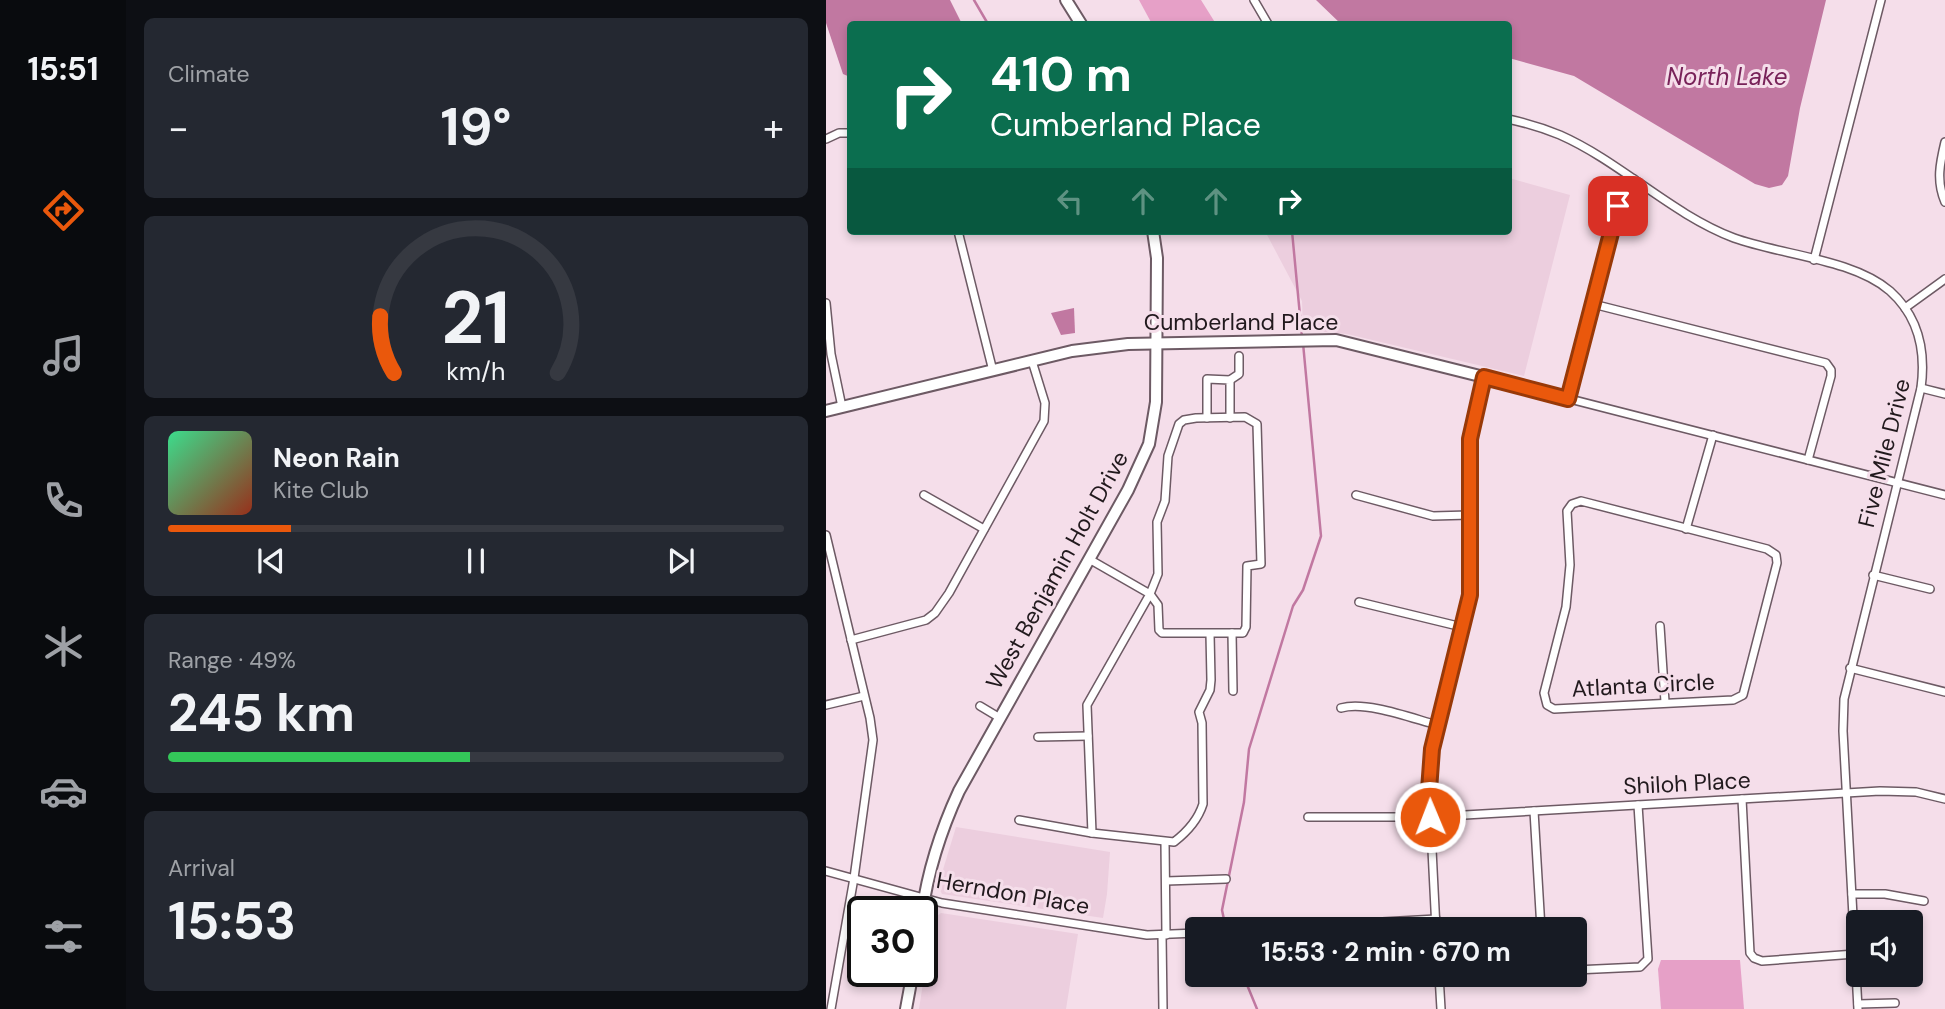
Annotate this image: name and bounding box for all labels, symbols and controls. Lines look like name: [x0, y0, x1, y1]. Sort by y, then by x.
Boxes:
text: 410 m: [990, 42, 1132, 106]
text: 15:51: [27, 48, 99, 90]
icon: right: [875, 49, 966, 140]
text: Climate: [168, 59, 250, 89]
water label: North Lake: [1666, 61, 1788, 92]
text: 19°: [441, 93, 511, 161]
text: −: [168, 103, 189, 153]
text: +: [763, 103, 784, 153]
text: Cumberland Place: [990, 104, 1261, 146]
pin: [1588, 176, 1648, 236]
icon: left: [1051, 182, 1089, 220]
icon: ahead: [1124, 182, 1162, 220]
icon: ahead: [1197, 182, 1235, 220]
icon: right: [1270, 182, 1308, 220]
icon: directions: [39, 186, 88, 235]
icon: arrive: [1599, 187, 1637, 225]
text: 21: [442, 271, 510, 366]
street label: Cumberland Place: [1144, 307, 1338, 337]
icon: music: [39, 331, 88, 380]
text: km/h: [446, 355, 506, 388]
street label: Five Mile Drive: [1851, 376, 1917, 530]
text: Neon Rain: [273, 441, 400, 475]
street label: West Benjamin Holt Drive: [979, 446, 1135, 694]
text: Kite Club: [273, 475, 369, 505]
icon: phone: [39, 476, 88, 525]
icon: previous: [252, 542, 290, 580]
icon: pause: [457, 542, 495, 580]
icon: next: [662, 542, 700, 580]
icon: climate: [39, 622, 88, 671]
text: Range · 49%: [168, 645, 296, 675]
street label: Atlanta Circle: [1571, 666, 1715, 704]
text: 245 km: [168, 679, 355, 747]
street label: Shiloh Place: [1623, 765, 1751, 801]
icon: car: [39, 767, 88, 816]
position arrow: [1393, 780, 1467, 854]
text: Arrival: [168, 853, 235, 883]
street label: Herndon Place: [934, 865, 1092, 921]
text: 15:53: [168, 887, 296, 955]
speed limit sign: 30: [847, 896, 938, 987]
map controls: [1846, 910, 1923, 987]
button: sound: [1846, 910, 1923, 987]
icon: filters: [39, 912, 88, 961]
text: 15:53 · 2 min · 670 m: [1261, 935, 1511, 969]

